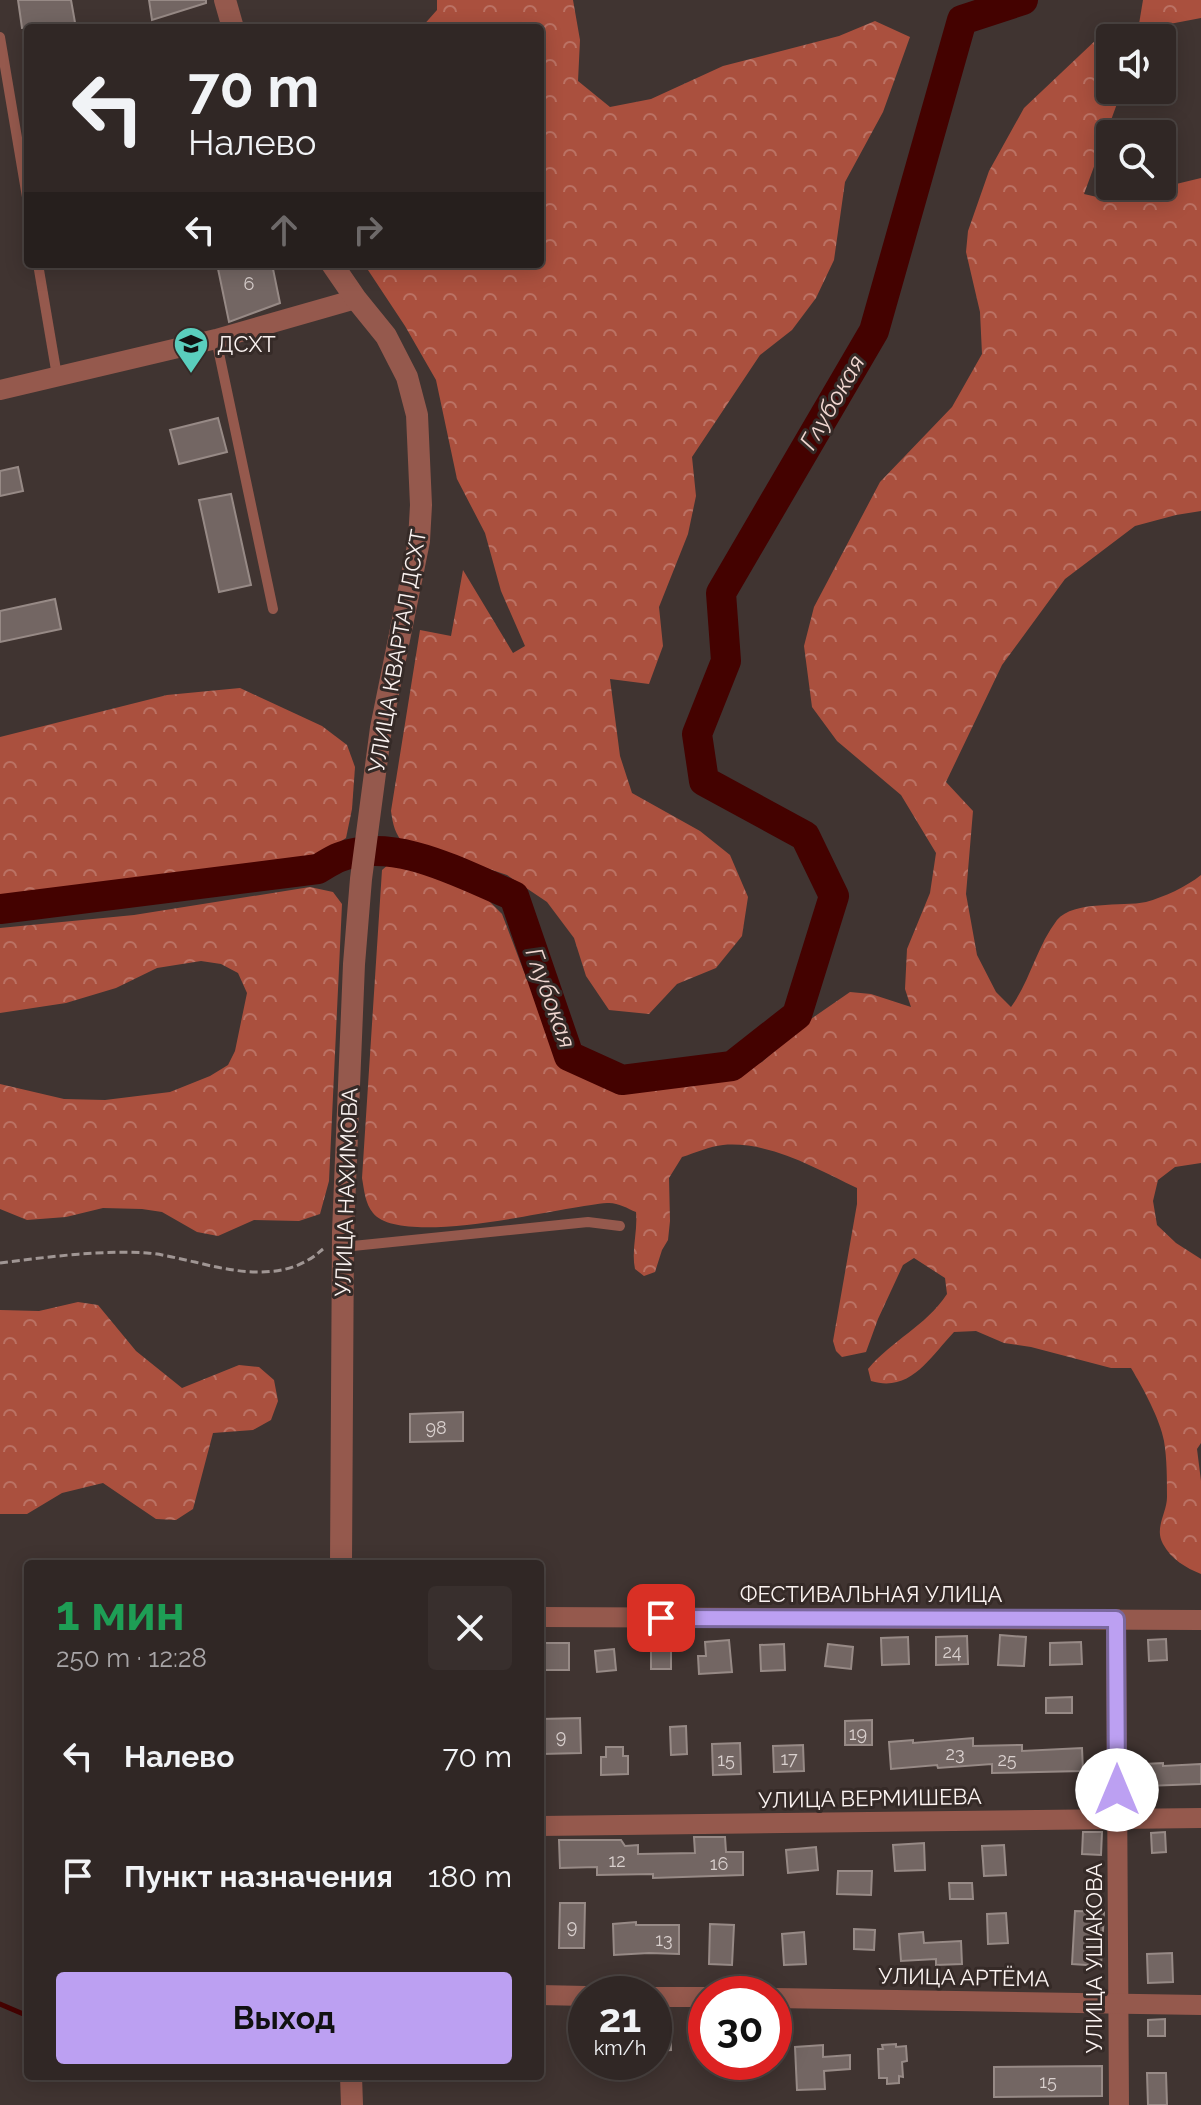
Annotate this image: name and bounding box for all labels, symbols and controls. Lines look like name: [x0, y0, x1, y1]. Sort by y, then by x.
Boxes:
map controls: [1096, 24, 1176, 200]
button: sound: [1096, 24, 1176, 104]
text: 70 m: [188, 54, 319, 120]
icon: left: [56, 56, 160, 160]
button: search: [1096, 120, 1176, 200]
text: Налево: [188, 121, 316, 163]
icon: left: [178, 208, 222, 252]
icon: ahead: [262, 208, 306, 252]
icon: right: [346, 208, 390, 252]
house number: 6: [244, 273, 255, 294]
school or university icon: ДСХТ: [172, 325, 210, 375]
place label: ДСХТ: [217, 331, 276, 357]
water label: Глубокая: [793, 350, 871, 454]
street label: УЛИЦА КВАРТАЛ ДСХТ: [363, 527, 431, 774]
water label: Глубокая: [520, 944, 582, 1052]
street label: УЛИЦА НАХИМОВА: [329, 1087, 363, 1297]
house number: 98: [425, 1417, 447, 1438]
street label: ФЕСТИВАЛЬНАЯ УЛИЦА: [740, 1581, 1002, 1607]
pin: [627, 1584, 695, 1652]
text: 1 мин: [56, 1585, 185, 1641]
button: close: [428, 1586, 512, 1670]
icon: arrive: [639, 1596, 683, 1640]
house number: 24: [942, 1641, 962, 1662]
text: 250 m · 12:28: [56, 1643, 207, 1673]
house number: 19: [849, 1723, 867, 1744]
house number: 9: [556, 1726, 566, 1747]
icon: left: [56, 1734, 100, 1778]
text: Налево: [124, 1739, 234, 1774]
text: 70 m: [442, 1739, 512, 1774]
house number: 23: [946, 1743, 965, 1764]
house number: 17: [780, 1748, 798, 1769]
position arrow: [1075, 1748, 1159, 1832]
house number: 15: [717, 1749, 735, 1770]
house number: 25: [997, 1749, 1017, 1770]
street label: УЛИЦА ВЕРМИШЕВА: [758, 1783, 982, 1813]
house number: 12: [608, 1850, 626, 1871]
house number: 16: [710, 1853, 728, 1874]
icon: arrive: [56, 1854, 100, 1898]
text: Пункт назначения: [124, 1859, 393, 1894]
text: 180 m: [428, 1859, 512, 1894]
street label: УЛИЦА УШАКОВА: [1081, 1863, 1107, 2053]
house number: 9: [567, 1916, 577, 1937]
house number: 13: [655, 1929, 673, 1950]
street label: УЛИЦА АРТЁМА: [878, 1963, 1050, 1991]
button: Выход: [56, 1972, 512, 2064]
speed limit sign: 30: [688, 1976, 792, 2080]
text: 21: [599, 1994, 641, 2041]
text: km/h: [594, 2036, 646, 2060]
house number: 15: [1039, 2071, 1057, 2092]

